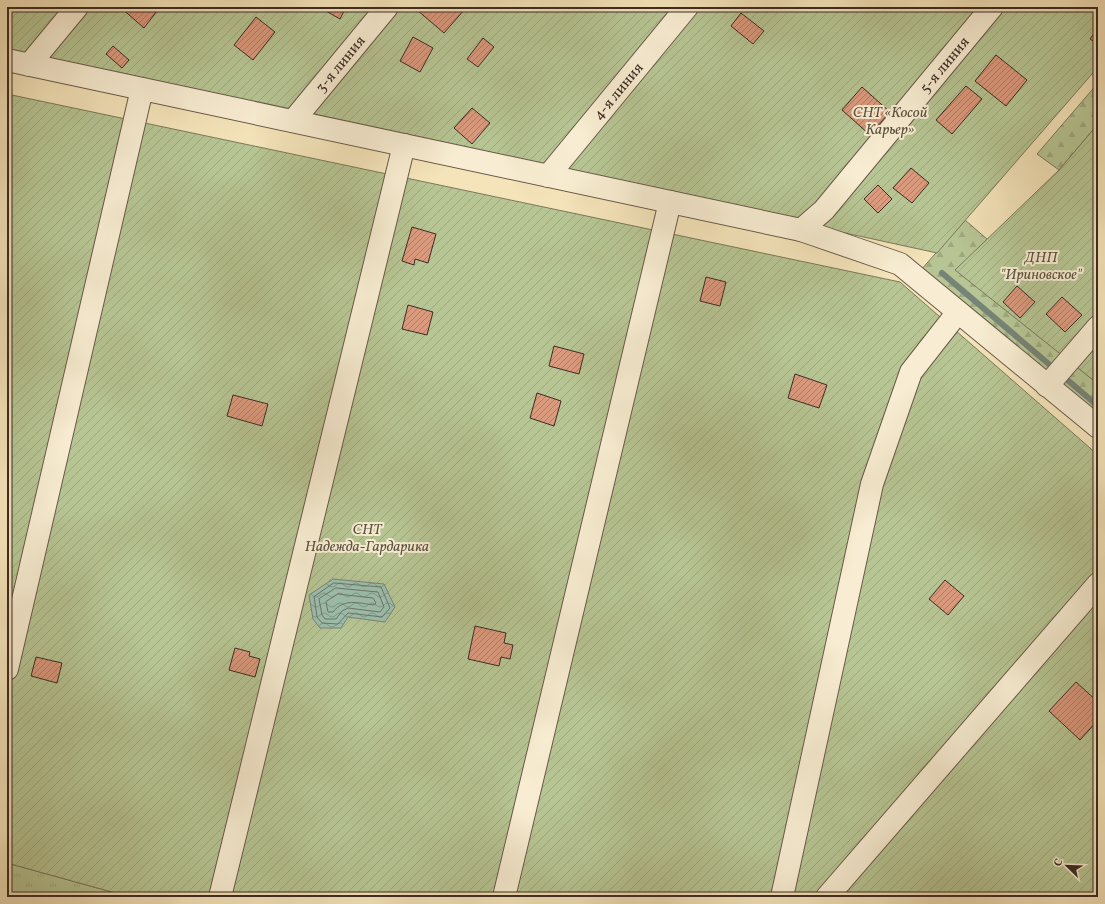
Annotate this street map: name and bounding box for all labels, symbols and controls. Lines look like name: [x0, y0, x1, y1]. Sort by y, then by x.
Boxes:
street label: 3-я линия: [311, 32, 371, 98]
street label: 5-я линия: [916, 33, 975, 99]
street label: 4-я линия: [589, 59, 649, 125]
park label: СНТ «Косой Карьер»: [853, 103, 928, 141]
park label: ДНП "Ириновское": [1000, 248, 1083, 286]
park label: СНТ Надежда-Гардарика: [305, 520, 429, 558]
north arrow: [1047, 846, 1087, 886]
text: С: [1051, 856, 1067, 869]

